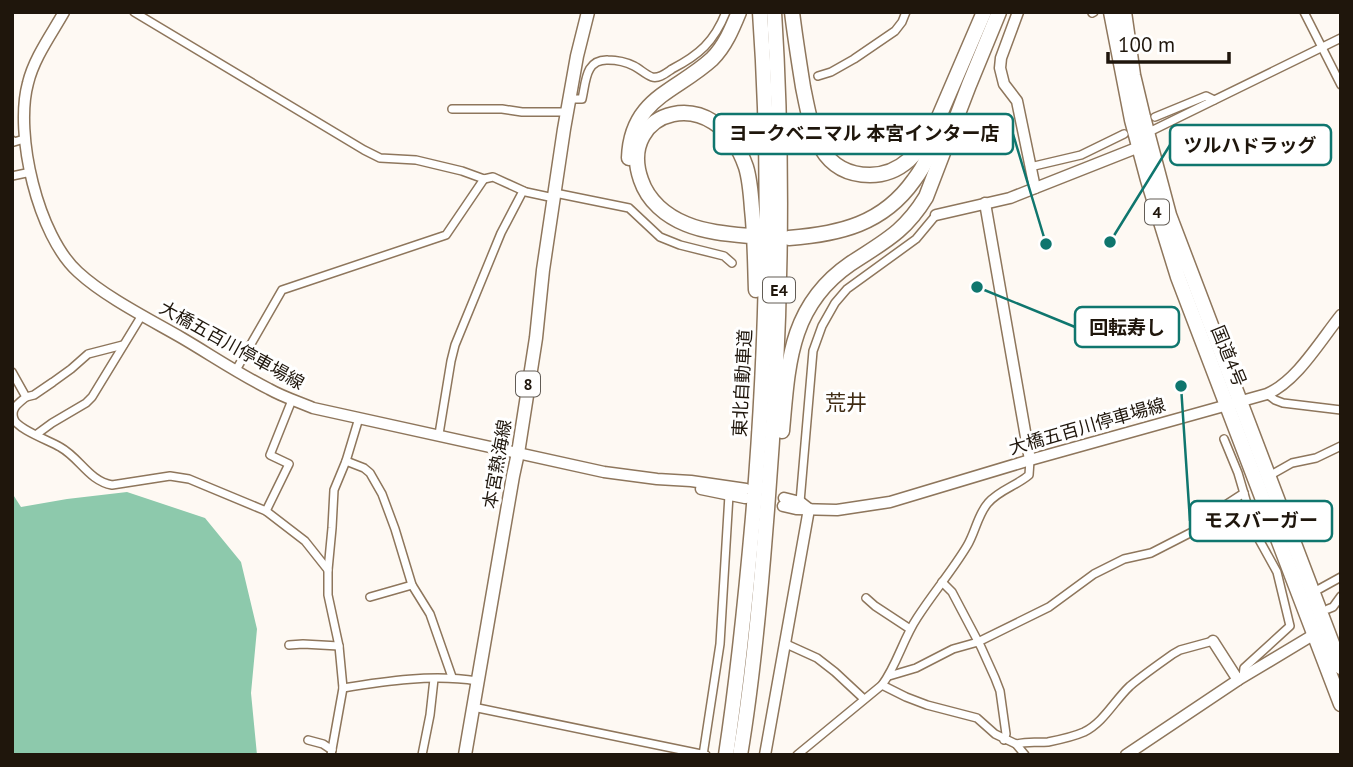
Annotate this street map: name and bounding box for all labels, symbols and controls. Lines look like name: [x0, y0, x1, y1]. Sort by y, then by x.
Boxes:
scale bar: [1108, 21, 1229, 65]
text: 100 m: [1118, 31, 1175, 58]
callout: ヨークベニマル 本宮インター店: [714, 114, 1013, 154]
text: ヨークベニマル 本宮インター店: [729, 121, 999, 145]
callout: ツルハドラッグ: [1170, 125, 1331, 165]
text: ツルハドラッグ: [1183, 133, 1317, 157]
road number: 4: [1145, 200, 1169, 224]
road number: E4: [763, 278, 795, 302]
street label: 大橋五百川停車場線: [156, 296, 308, 394]
callout: 回転寿し: [1075, 307, 1179, 347]
text: 回転寿し: [1089, 315, 1165, 339]
street label: 国道4号: [1206, 322, 1252, 390]
street label: 東北自動車道: [728, 328, 756, 438]
road number: 8: [516, 372, 540, 396]
district label: 荒井: [825, 389, 867, 416]
street label: 大橋五百川停車場線: [1006, 393, 1168, 459]
street label: 本宮熱海線: [478, 418, 516, 510]
callout: モスバーガー: [1190, 501, 1332, 541]
text: モスバーガー: [1204, 508, 1318, 532]

